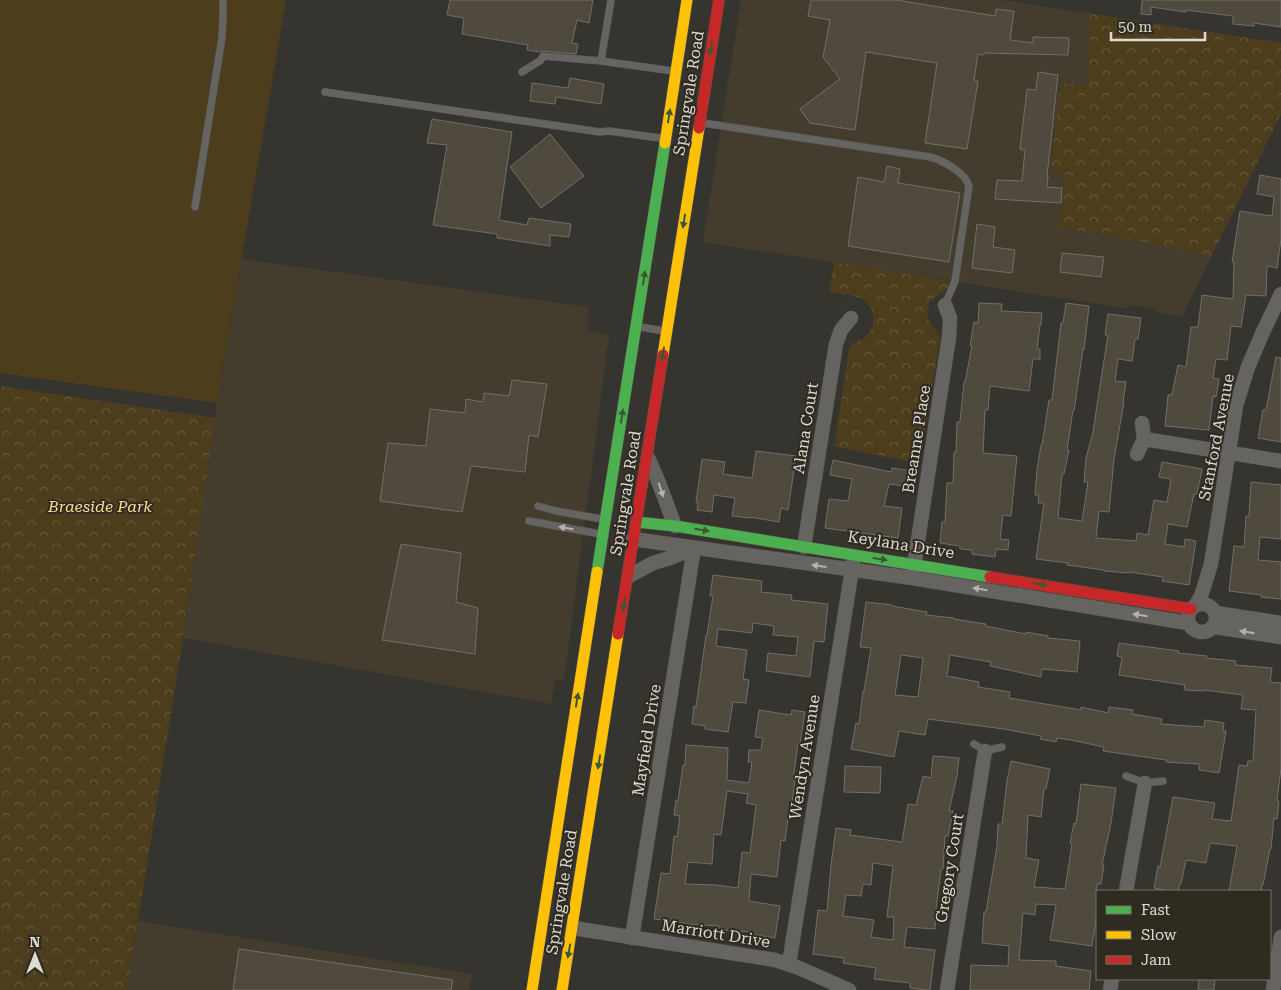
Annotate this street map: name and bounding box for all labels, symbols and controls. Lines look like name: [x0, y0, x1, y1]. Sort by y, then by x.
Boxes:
scale bar: [1111, 10, 1205, 42]
text: 50 m: [1118, 18, 1153, 36]
street label: Springvale Road: [669, 29, 708, 157]
one-way arrow: [707, 41, 715, 57]
one-way arrow: [665, 107, 673, 123]
one-way arrow: [680, 213, 688, 229]
one-way arrow: [640, 270, 648, 286]
one-way arrow: [659, 347, 667, 363]
street label: Stanford Avenue: [1195, 372, 1238, 502]
street label: Alana Court: [789, 381, 822, 475]
street label: Breanne Place: [899, 383, 934, 495]
one-way arrow: [618, 408, 626, 424]
street label: Springvale Road: [606, 429, 645, 557]
one-way arrow: [658, 483, 665, 498]
park label: Braeside Park: [47, 497, 152, 516]
one-way arrow: [557, 523, 573, 531]
one-way arrow: [694, 527, 710, 535]
street label: Keylana Drive: [846, 527, 956, 562]
one-way arrow: [872, 555, 888, 563]
one-way arrow: [811, 561, 827, 569]
one-way arrow: [1032, 581, 1048, 589]
one-way arrow: [972, 585, 988, 593]
one-way arrow: [619, 597, 627, 613]
one-way arrow: [1132, 611, 1148, 619]
one-way arrow: [1239, 628, 1255, 636]
street label: Mayfield Drive: [628, 682, 665, 797]
one-way arrow: [573, 691, 581, 707]
street label: Wendyn Avenue: [785, 693, 824, 821]
one-way arrow: [594, 755, 602, 771]
street label: Gregory Court: [931, 812, 968, 924]
street label: Springvale Road: [542, 828, 581, 956]
legend: [1096, 890, 1271, 980]
text: Fast: [1141, 901, 1171, 919]
street label: Marriott Drive: [660, 916, 772, 951]
text: Slow: [1141, 926, 1177, 944]
north arrow: [10, 930, 60, 980]
text: N: [30, 934, 41, 950]
one-way arrow: [564, 944, 572, 960]
text: Jam: [1141, 951, 1171, 969]

